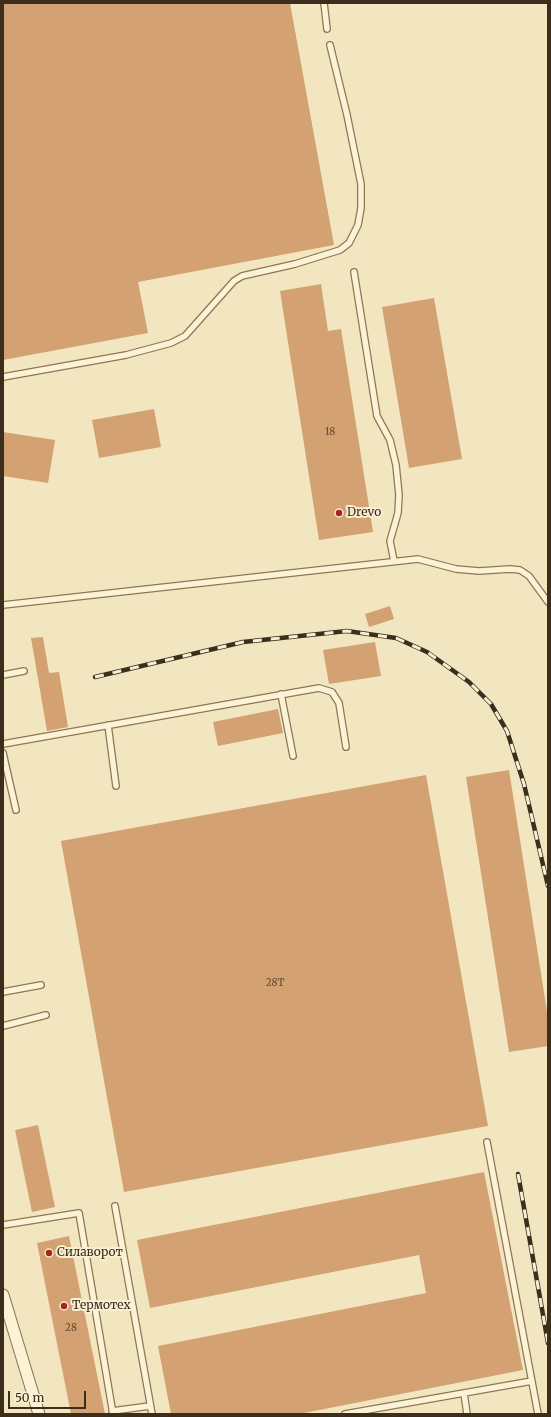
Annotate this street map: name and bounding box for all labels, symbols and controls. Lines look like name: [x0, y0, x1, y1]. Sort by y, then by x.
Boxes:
house number: 18: [325, 426, 335, 438]
place label: Drevo: [347, 506, 381, 520]
marker: Drevo: [334, 508, 344, 518]
house number: 28Т: [266, 977, 284, 989]
place label: Силаворот: [57, 1246, 123, 1260]
marker: Силаворот: [44, 1248, 54, 1258]
place label: Термотех: [72, 1299, 131, 1313]
marker: Термотех: [59, 1301, 69, 1311]
house number: 28: [65, 1322, 77, 1334]
scale bar: [10, 1383, 88, 1409]
text: 50 m: [15, 1390, 44, 1405]

